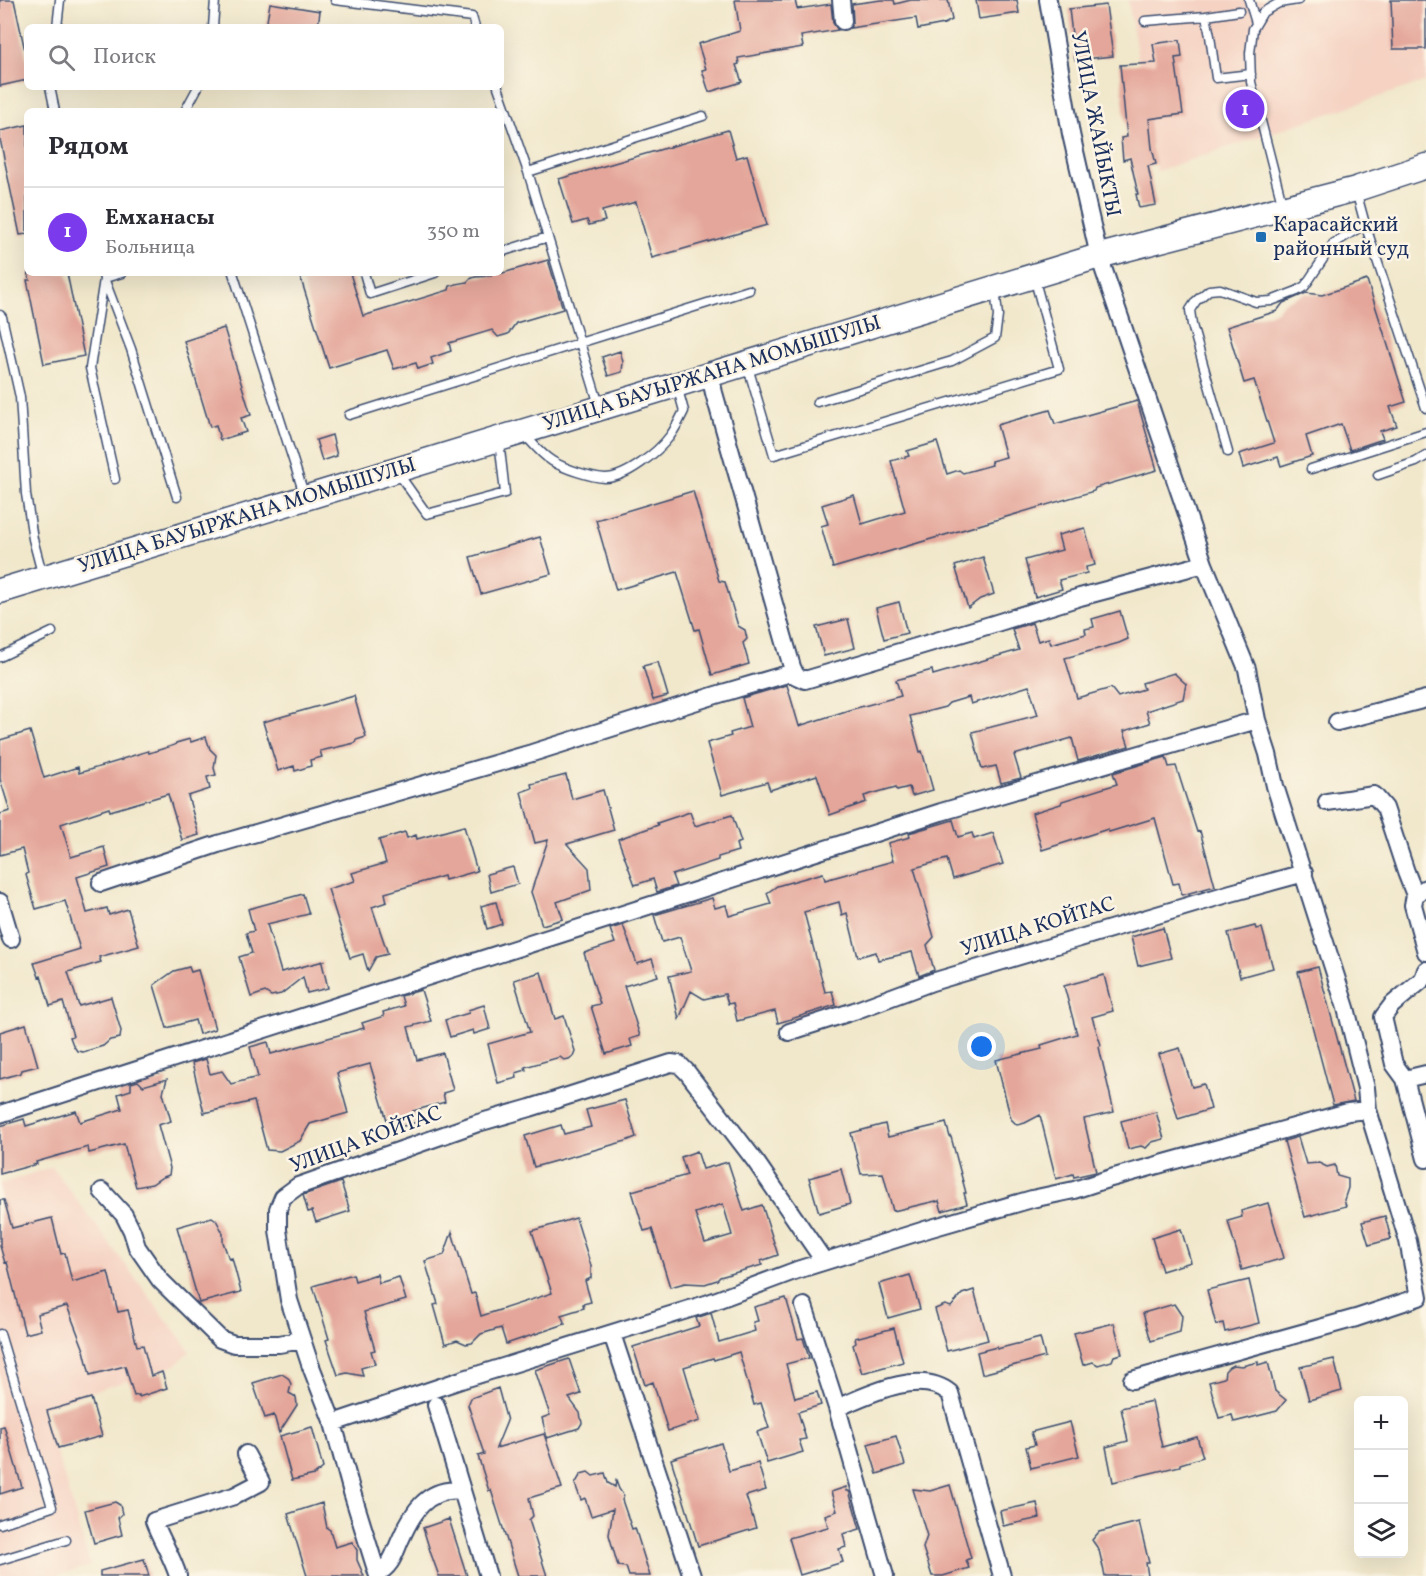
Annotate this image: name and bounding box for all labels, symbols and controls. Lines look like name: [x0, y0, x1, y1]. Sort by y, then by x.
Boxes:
search box: [24, 24, 504, 90]
street label: УЛИЦА ЖАЙЫКТЫ: [1063, 28, 1127, 220]
icon: search: [45, 41, 78, 74]
text: Поиск: [93, 42, 156, 73]
pin: 1: [1226, 86, 1264, 132]
text: Рядом: [48, 129, 128, 165]
text: Емханасы: [105, 203, 215, 234]
place label: Карасайский районный суд: [1273, 211, 1409, 264]
text: 1: [63, 218, 72, 246]
text: 350 m: [427, 218, 480, 246]
marker: Карасайский районный суд: [1254, 230, 1268, 244]
text: Больница: [105, 234, 195, 262]
street label: УЛИЦА БАУЫРЖАНА МОМЫШУЛЫ: [539, 309, 885, 439]
street label: УЛИЦА БАУЫРЖАНА МОМЫШУЛЫ: [74, 451, 420, 581]
street label: УЛИЦА КОЙТАС: [957, 890, 1119, 964]
your location: [967, 1032, 996, 1061]
street label: УЛИЦА КОЙТАС: [286, 1099, 446, 1181]
map controls: [1354, 1396, 1408, 1558]
button: +: [1354, 1396, 1408, 1450]
button: −: [1354, 1450, 1408, 1504]
button: layers: [1354, 1504, 1408, 1558]

